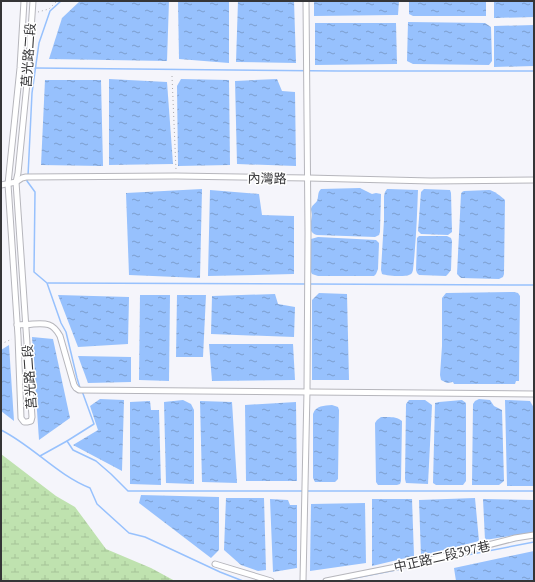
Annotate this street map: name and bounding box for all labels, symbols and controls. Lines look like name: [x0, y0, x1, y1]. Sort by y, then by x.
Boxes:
street label: 莒光路二段: [17, 22, 39, 88]
street label: 內灣路: [247, 169, 287, 187]
street label: 莒光路二段: [18, 344, 40, 410]
street label: 中正路二段397巷: [392, 536, 492, 576]

